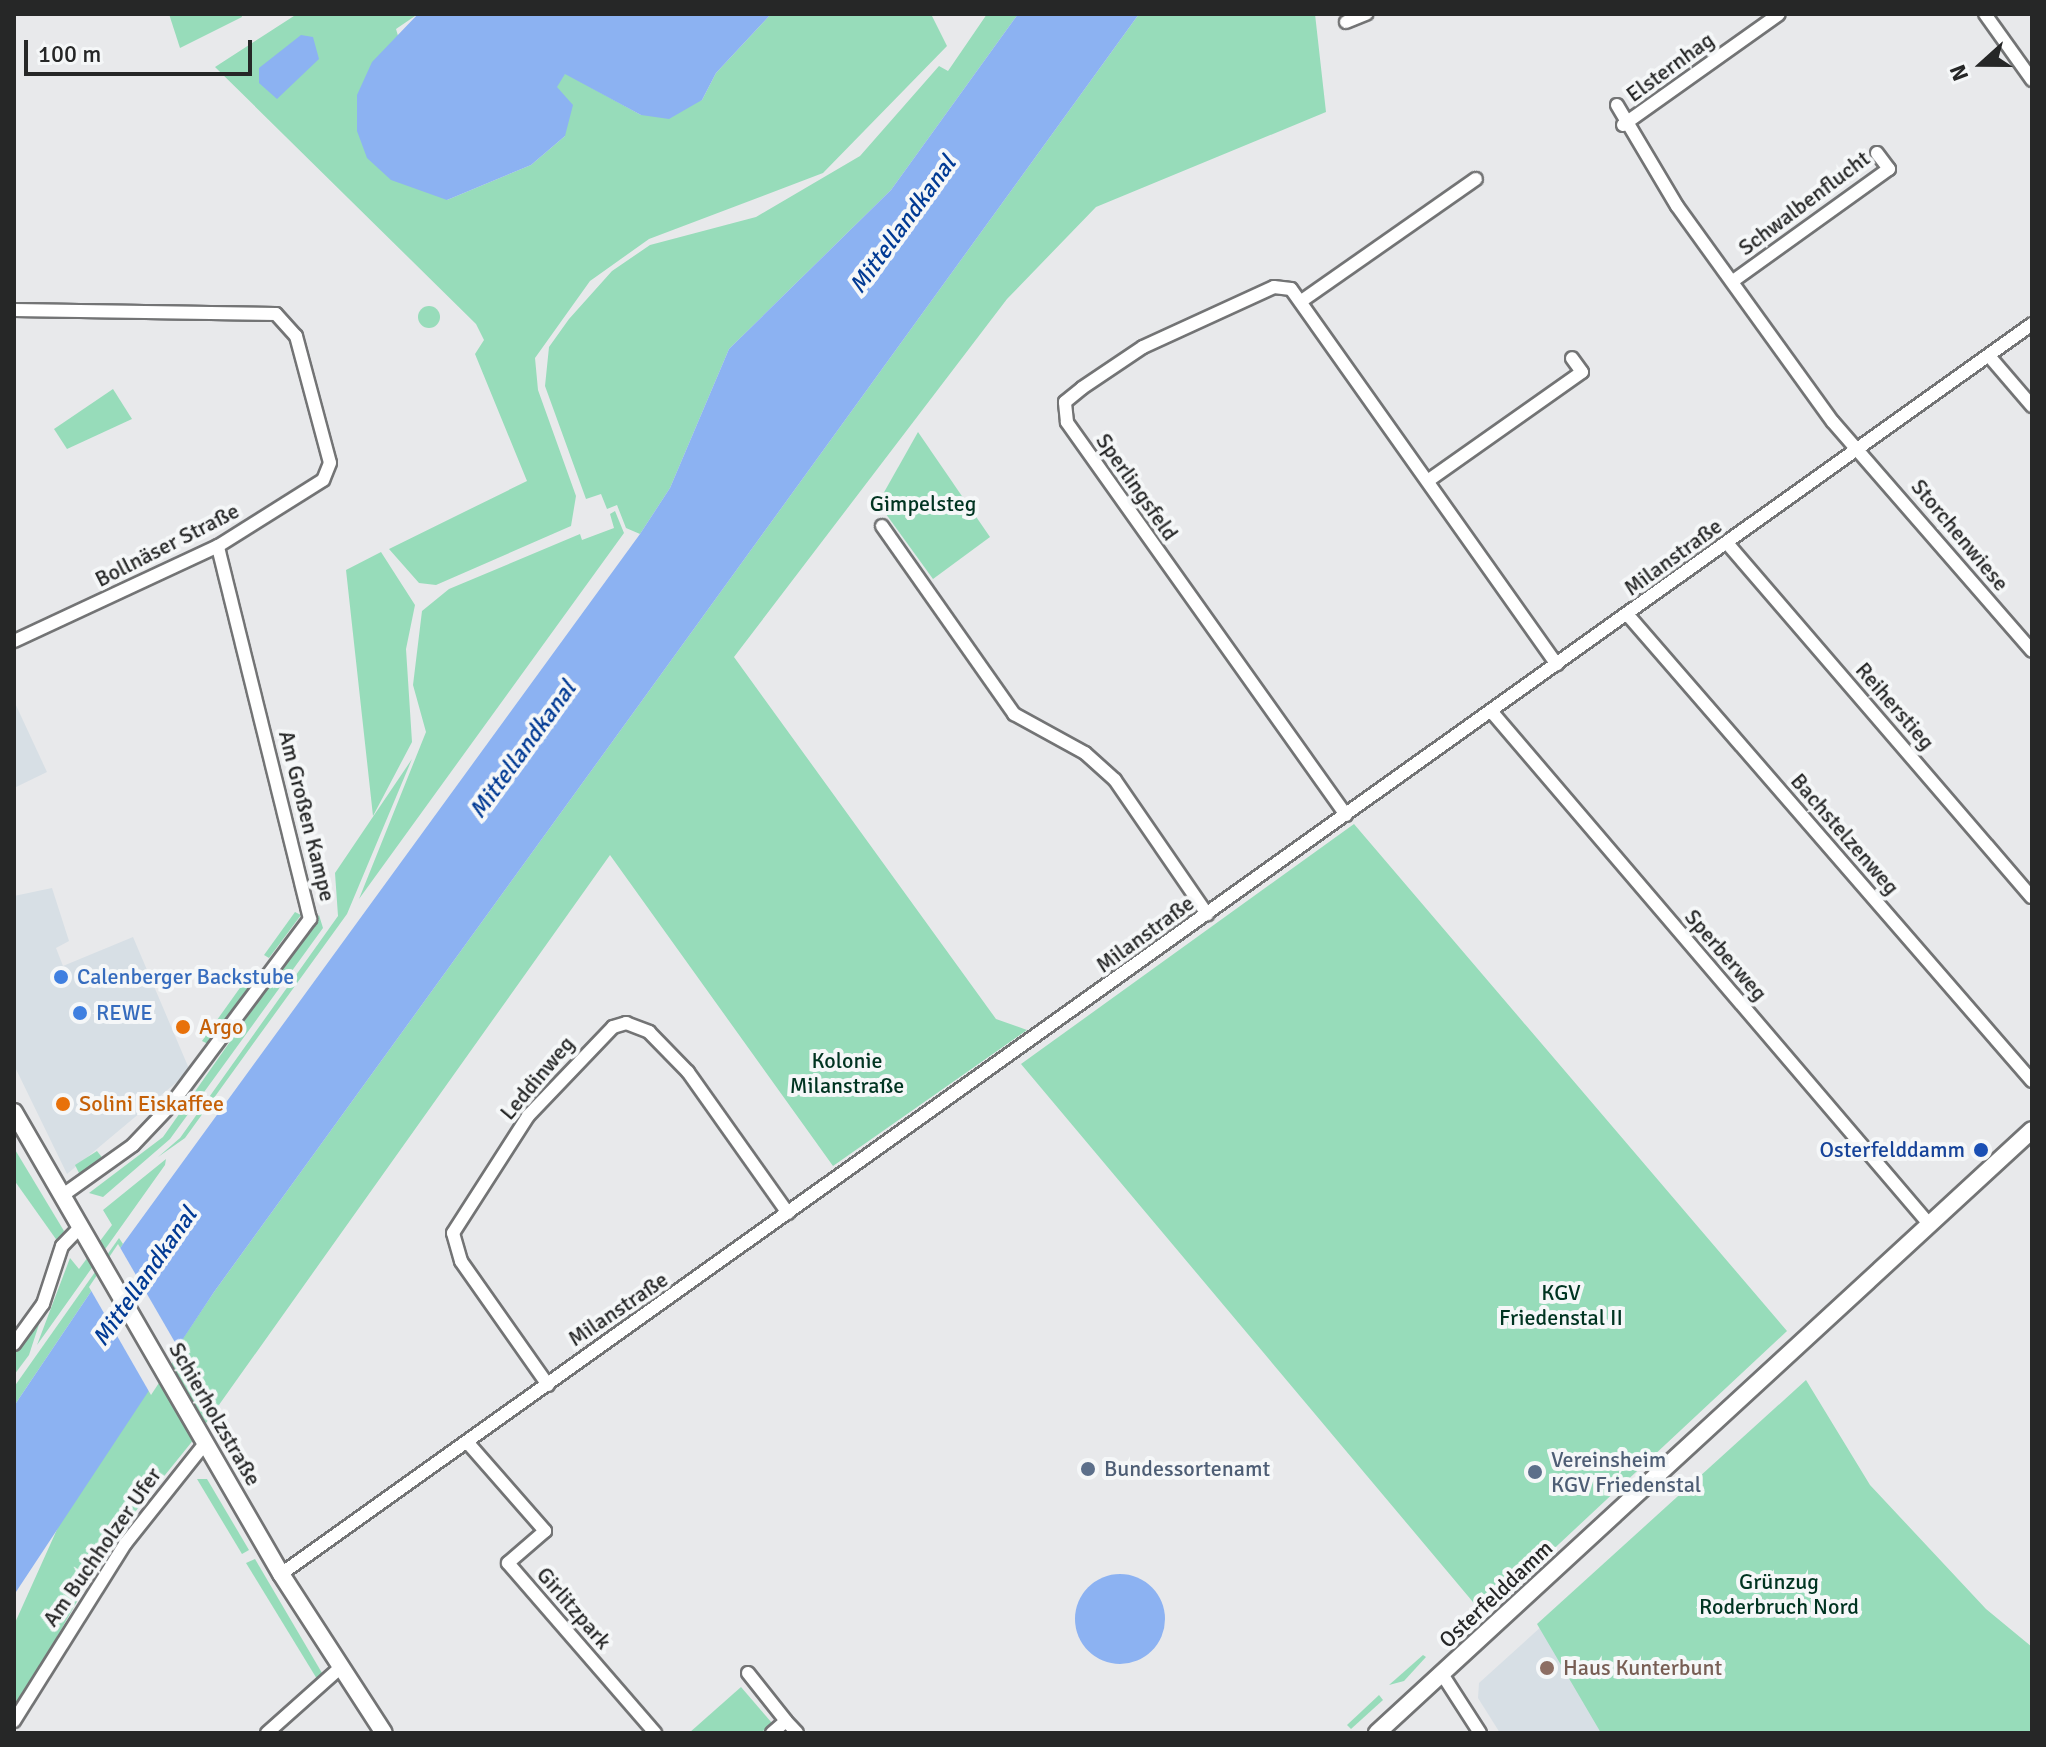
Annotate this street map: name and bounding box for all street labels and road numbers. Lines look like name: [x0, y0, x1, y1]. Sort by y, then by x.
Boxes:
street label: Elsternhag: [1621, 26, 1719, 108]
street label: Schwalbenflucht: [1733, 145, 1875, 261]
street label: Sperlingsfeld: [1090, 428, 1184, 546]
street label: Storchenwiese: [1906, 474, 2014, 596]
street label: Bollnäser Straße: [91, 497, 243, 593]
street label: Milanstraße: [1619, 513, 1727, 601]
street label: Reiherstieg: [1850, 657, 1940, 755]
street label: Am Großen Kampe: [273, 728, 341, 904]
street label: Bachstelzenweg: [1785, 768, 1905, 900]
street label: Milanstraße: [1091, 890, 1199, 978]
street label: Sperberweg: [1679, 904, 1773, 1006]
street label: Leddinweg: [494, 1031, 580, 1125]
street label: Milanstraße: [563, 1266, 673, 1352]
street label: Schierholzstraße: [163, 1338, 267, 1490]
street label: Am Buchholzer Ufer: [37, 1462, 167, 1632]
street label: Osterfelddamm: [1434, 1535, 1558, 1653]
street label: Girlitzpark: [531, 1562, 617, 1654]

